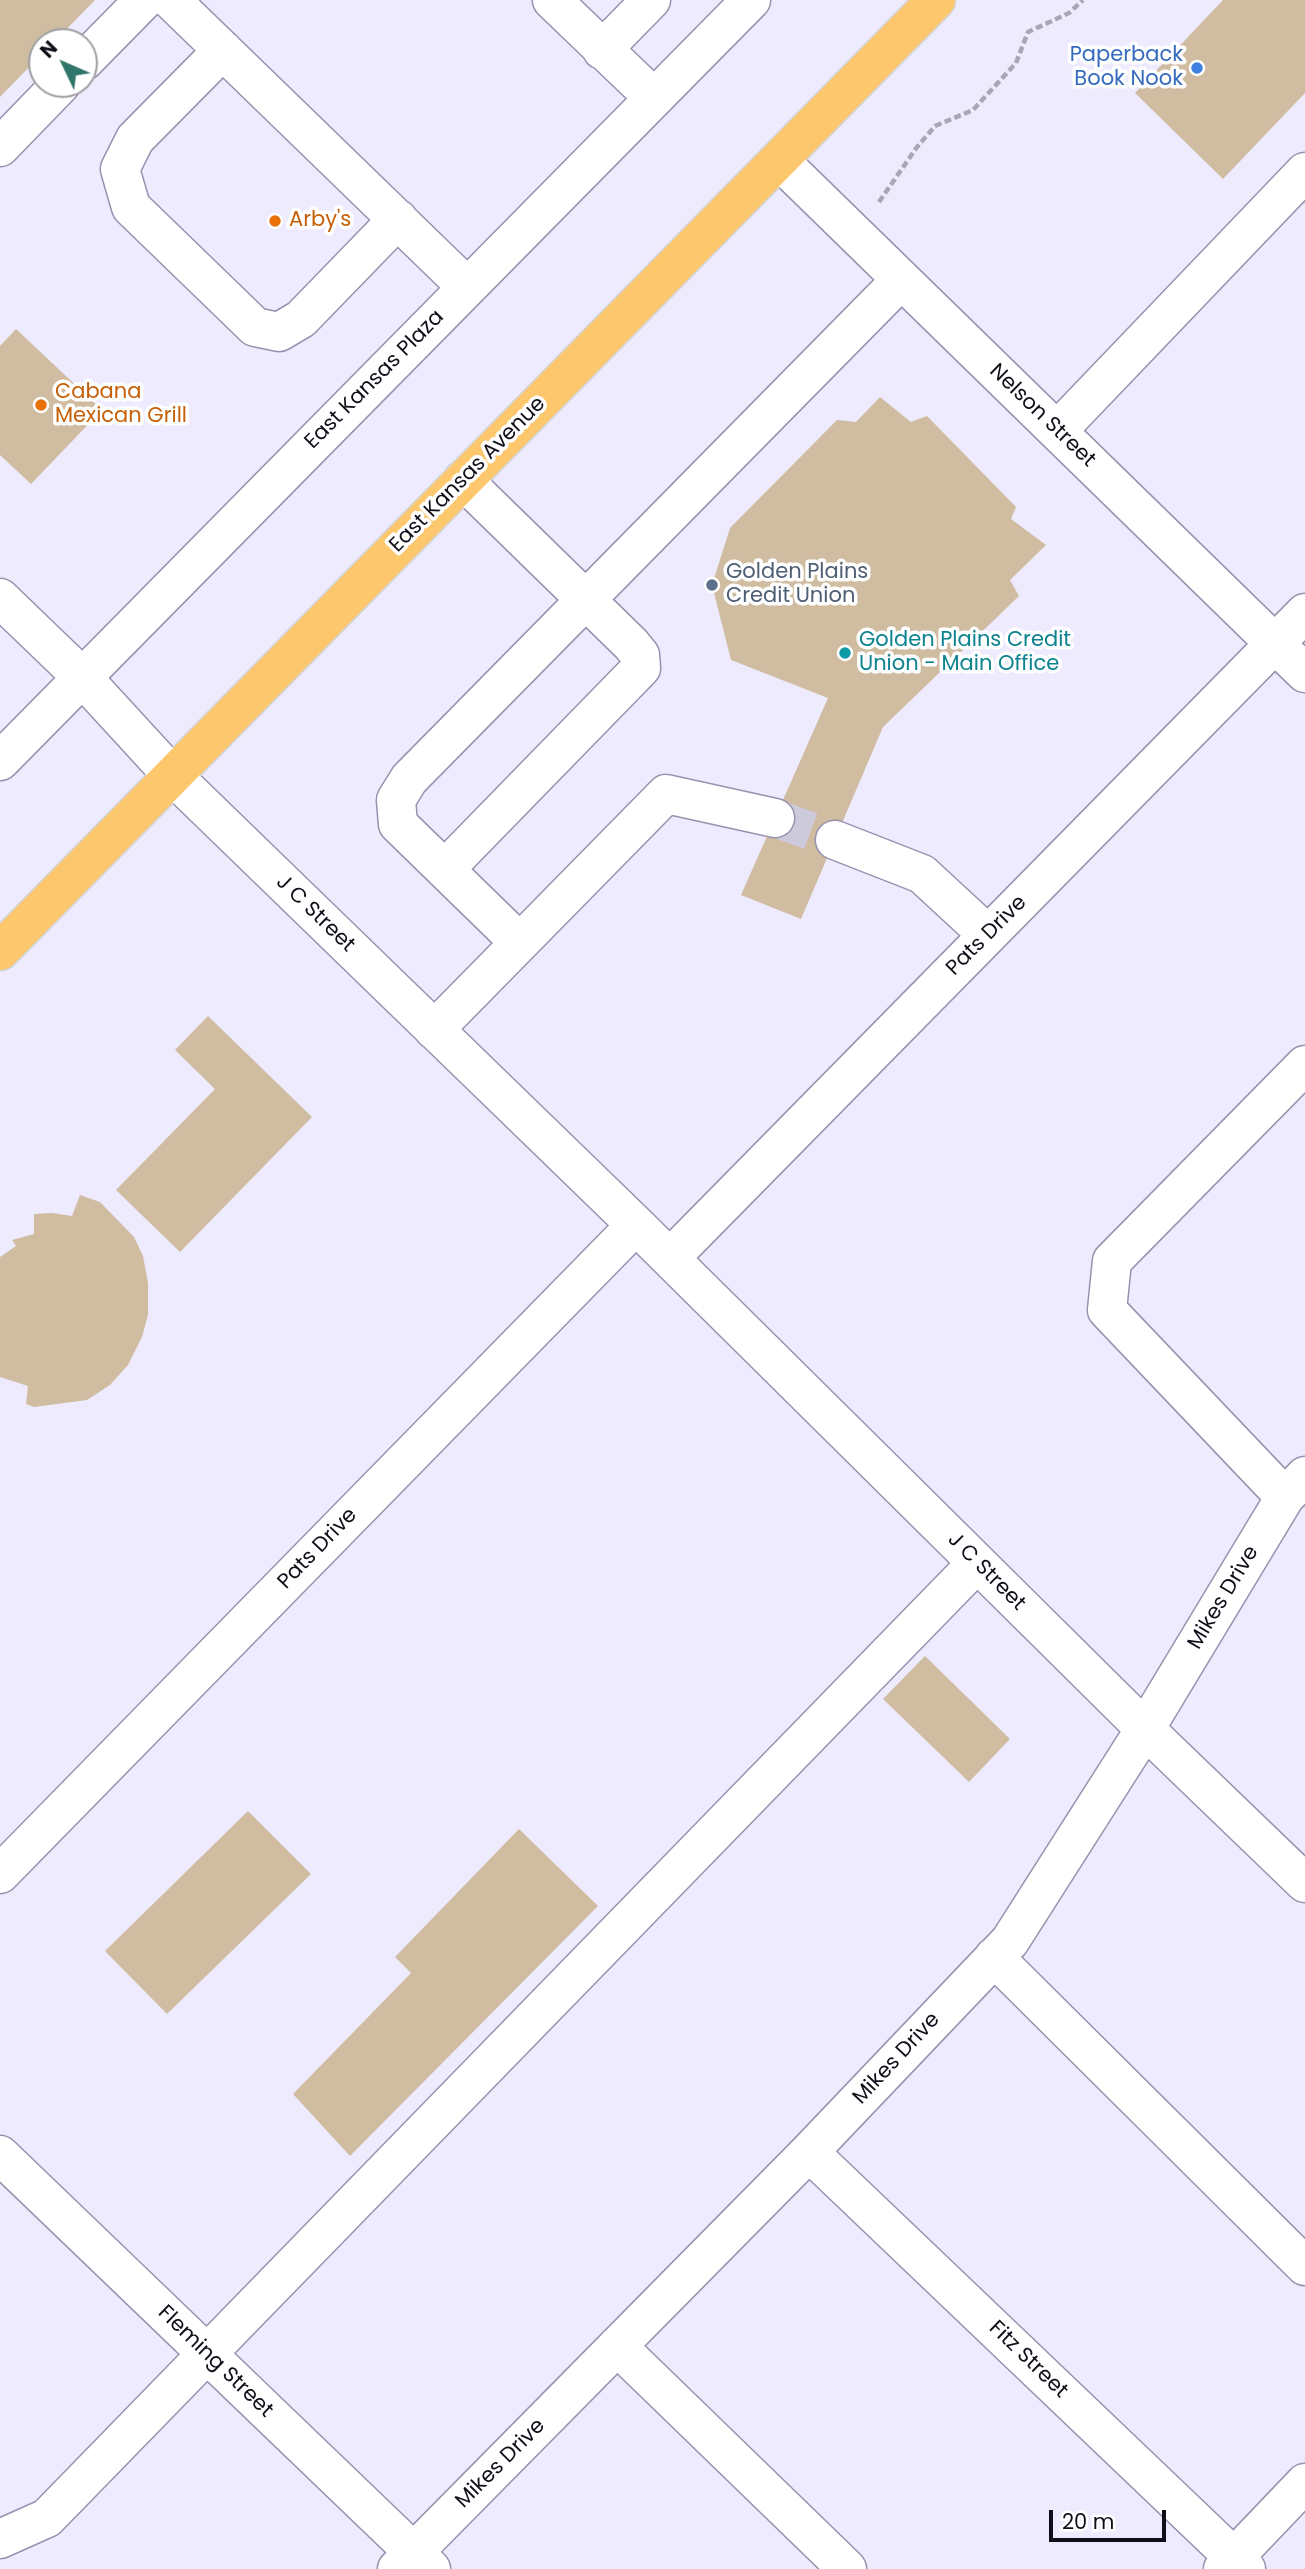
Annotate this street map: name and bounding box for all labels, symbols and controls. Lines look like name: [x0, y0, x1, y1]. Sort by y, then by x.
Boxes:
north arrow: [28, 28, 98, 98]
text: N: [34, 35, 64, 64]
place label: Paperback Book Nook: [1070, 43, 1183, 93]
marker: Paperback Book Nook: [1189, 60, 1205, 76]
place label: Arby's: [289, 208, 351, 234]
marker: Arby's: [267, 213, 283, 229]
street label: East Kansas Plaza: [300, 305, 450, 455]
street label: Nelson Street: [984, 359, 1100, 473]
place label: Cabana Mexican Grill: [55, 380, 187, 430]
street label: East Kansas Avenue: [385, 392, 551, 558]
marker: Cabana Mexican Grill: [33, 397, 49, 413]
place label: Golden Plains Credit Union: [726, 560, 868, 610]
marker: Golden Plains Credit Union: [704, 577, 720, 593]
place label: Golden Plains Credit Union - Main Office: [859, 628, 1071, 678]
marker: Golden Plains Credit Union - Main Office: [837, 645, 853, 661]
street label: J C Street: [270, 870, 360, 958]
street label: Pats Drive: [942, 891, 1032, 981]
street label: Pats Drive: [273, 1503, 363, 1595]
street label: J C Street: [942, 1528, 1030, 1616]
street label: Mikes Drive: [1183, 1542, 1265, 1654]
street label: Mikes Drive: [848, 2008, 946, 2110]
street label: Fleming Street: [152, 2301, 278, 2423]
street label: Fitz Street: [983, 2316, 1073, 2404]
street label: Mikes Drive: [451, 2414, 551, 2514]
scale bar: [1053, 2496, 1170, 2540]
text: 20 m: [1062, 2507, 1115, 2536]

